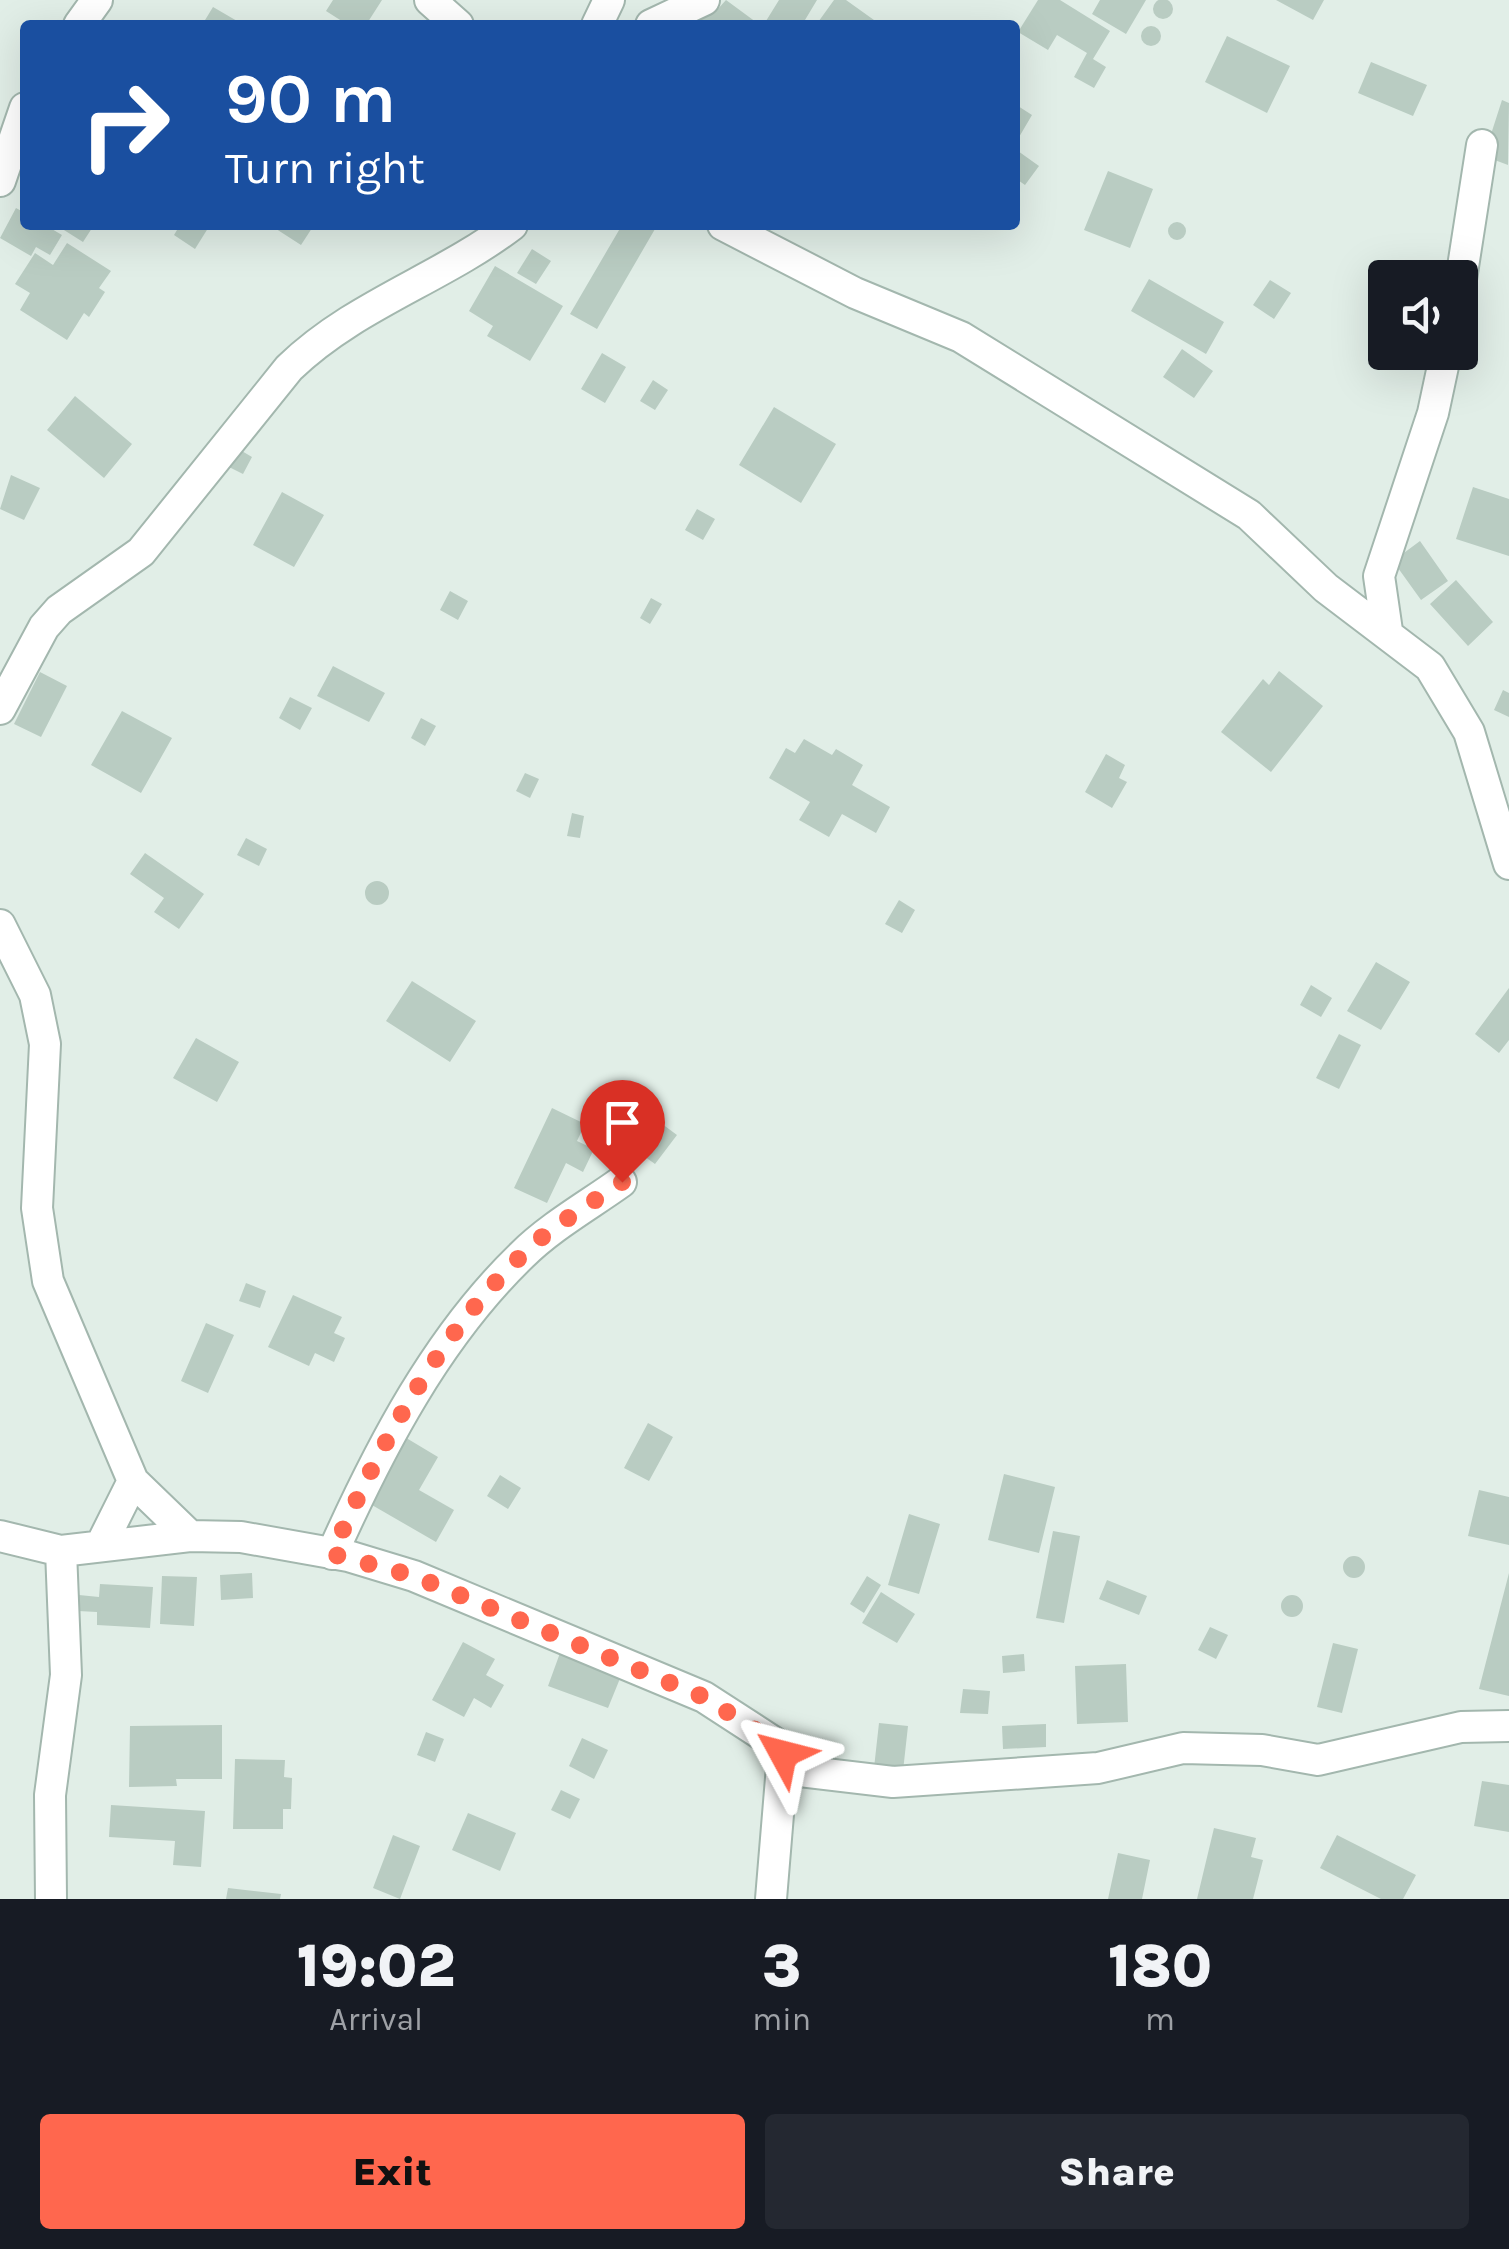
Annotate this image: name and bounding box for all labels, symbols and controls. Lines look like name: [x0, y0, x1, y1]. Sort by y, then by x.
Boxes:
text: 90 m: [225, 58, 396, 140]
icon: right: [60, 60, 190, 190]
text: Turn right: [225, 142, 425, 194]
map controls: [1368, 260, 1478, 370]
button: sound: [1368, 260, 1478, 370]
pin: [580, 1080, 665, 1183]
icon: arrive: [595, 1095, 650, 1150]
position arrow: [731, 1702, 835, 1806]
text: 19:02: [297, 1931, 455, 2001]
text: 3: [762, 1931, 801, 2001]
text: 180: [1108, 1931, 1212, 2001]
text: Arrival: [329, 2001, 423, 2038]
text: min: [752, 2001, 811, 2038]
text: m: [1145, 2001, 1175, 2038]
button: Exit: [40, 2114, 745, 2229]
button: Share: [765, 2114, 1469, 2229]

